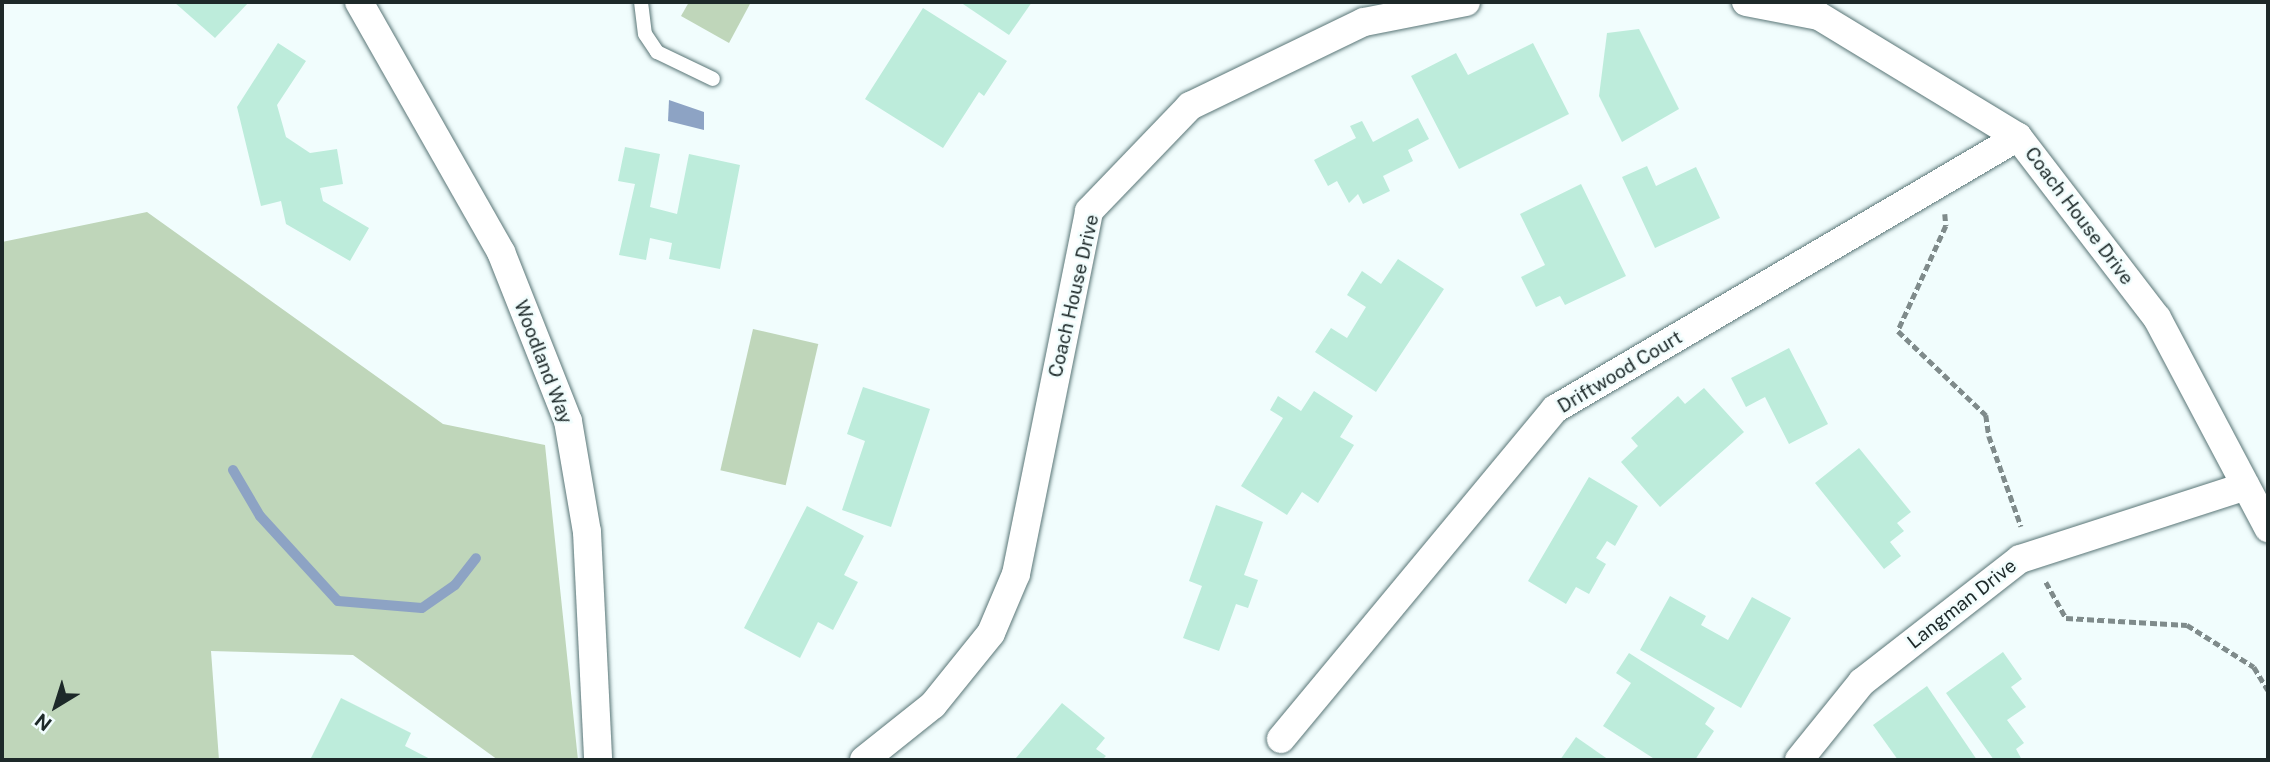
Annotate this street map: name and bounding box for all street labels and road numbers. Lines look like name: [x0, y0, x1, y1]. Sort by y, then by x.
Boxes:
street label: Coach House Drive: [2020, 143, 2138, 289]
street label: Coach House Drive: [1044, 212, 1104, 380]
street label: Woodland Way: [509, 297, 577, 427]
street label: Driftwood Court: [1554, 326, 1686, 418]
street label: Langman Drive: [1903, 554, 2021, 654]

